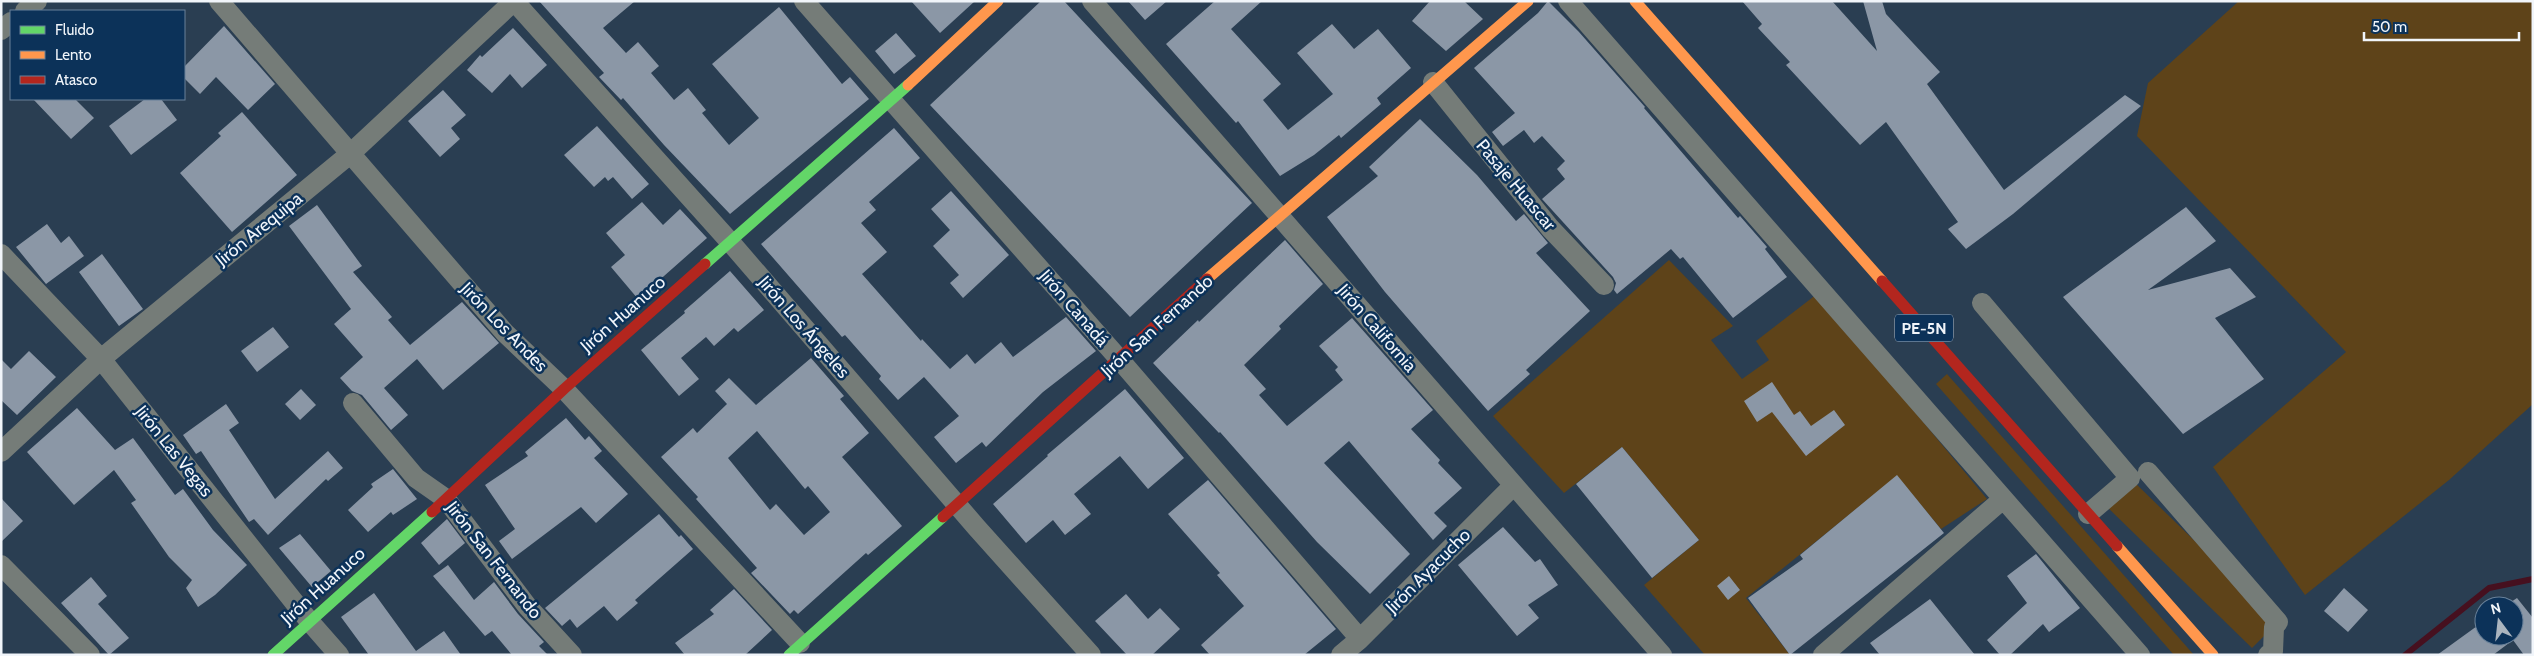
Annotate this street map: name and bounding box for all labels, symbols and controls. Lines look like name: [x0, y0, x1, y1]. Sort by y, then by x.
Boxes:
legend: [10, 10, 185, 100]
scale bar: [2364, 10, 2519, 42]
text: 50 m: [2372, 18, 2407, 36]
text: Fluido: [55, 21, 94, 39]
text: Lento: [55, 46, 92, 64]
text: Atasco: [55, 71, 97, 89]
street label: Pasaje Huascar: [1471, 135, 1561, 235]
street label: Jirón Arequipa: [210, 187, 307, 271]
street label: Jirón Canadá: [1034, 264, 1114, 351]
street label: Jirón San Fernando: [1096, 270, 1218, 383]
street label: Jirón Huanuco: [575, 271, 670, 358]
street label: Jirón Los Ángeles: [753, 271, 854, 383]
street label: Jirón Los Andes: [455, 277, 552, 376]
street label: Jirón California: [1332, 279, 1421, 377]
road number: PE-5N: [1895, 314, 1953, 342]
street label: Jirón Las Vegas: [130, 400, 217, 501]
street label: Jirón San Fernando: [441, 496, 547, 623]
street label: Jirón Ayacucho: [1380, 524, 1475, 619]
street label: Jirón Huanuco: [276, 542, 370, 630]
north arrow: [2474, 596, 2524, 646]
text: N: [2489, 598, 2503, 618]

